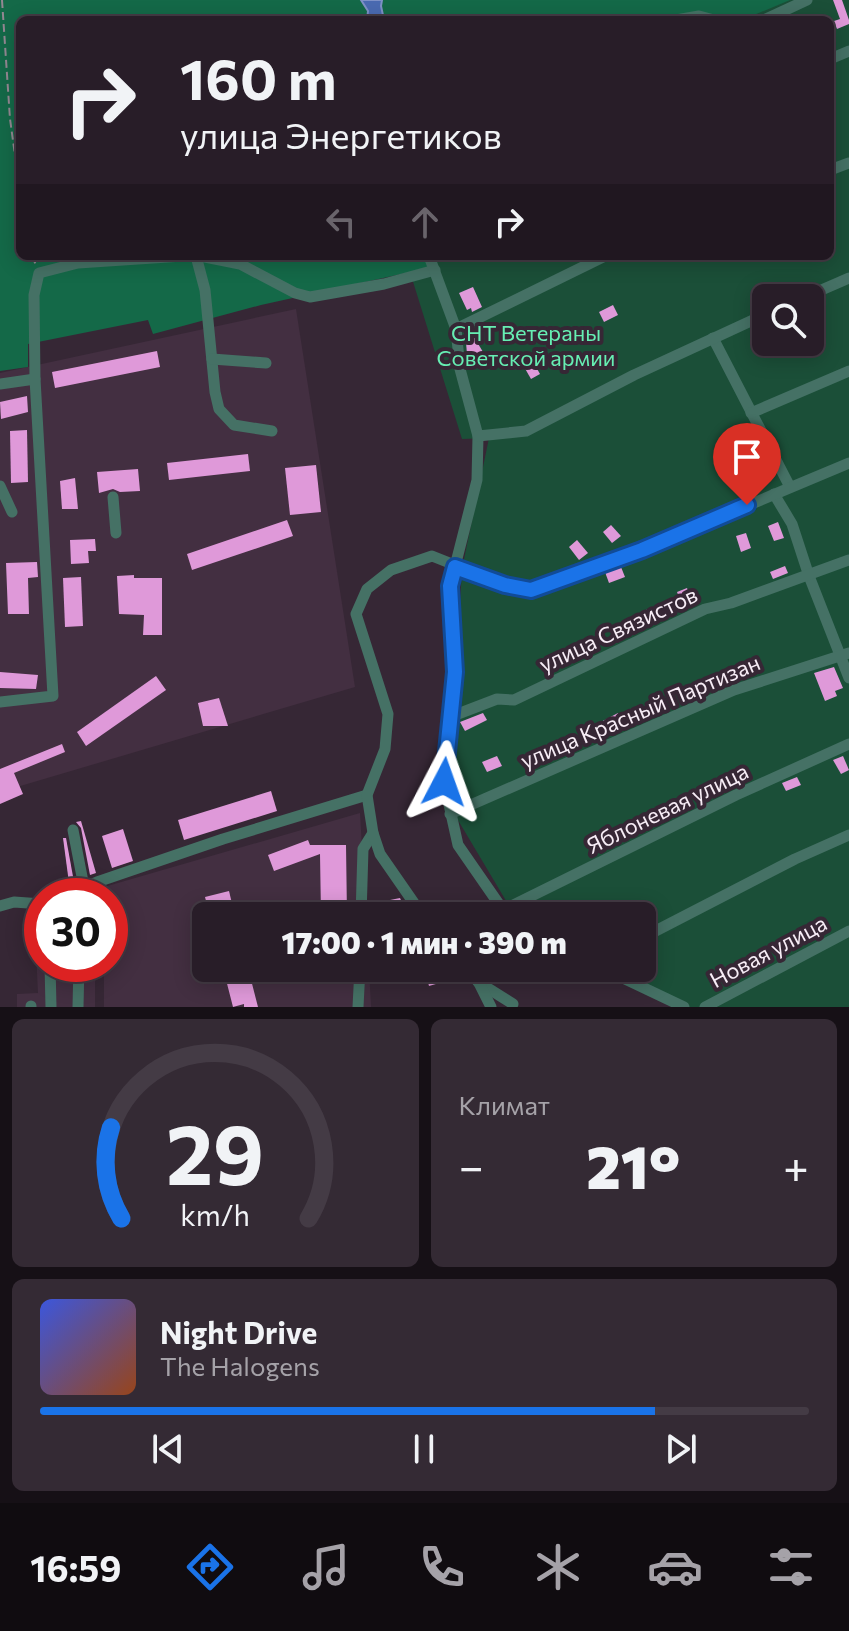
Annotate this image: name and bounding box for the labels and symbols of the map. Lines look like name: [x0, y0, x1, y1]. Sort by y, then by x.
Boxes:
park label: СНТ Ветераны Советской армии: [437, 319, 615, 371]
pin: [713, 423, 781, 505]
street label: улица Связистов: [534, 580, 702, 678]
street label: улица Красный Партизан: [516, 648, 764, 774]
position arrow: [402, 740, 486, 824]
street label: Яблоневая улица: [582, 757, 752, 859]
speed limit sign: 30: [24, 878, 128, 982]
street label: Новая улица: [705, 909, 831, 993]

